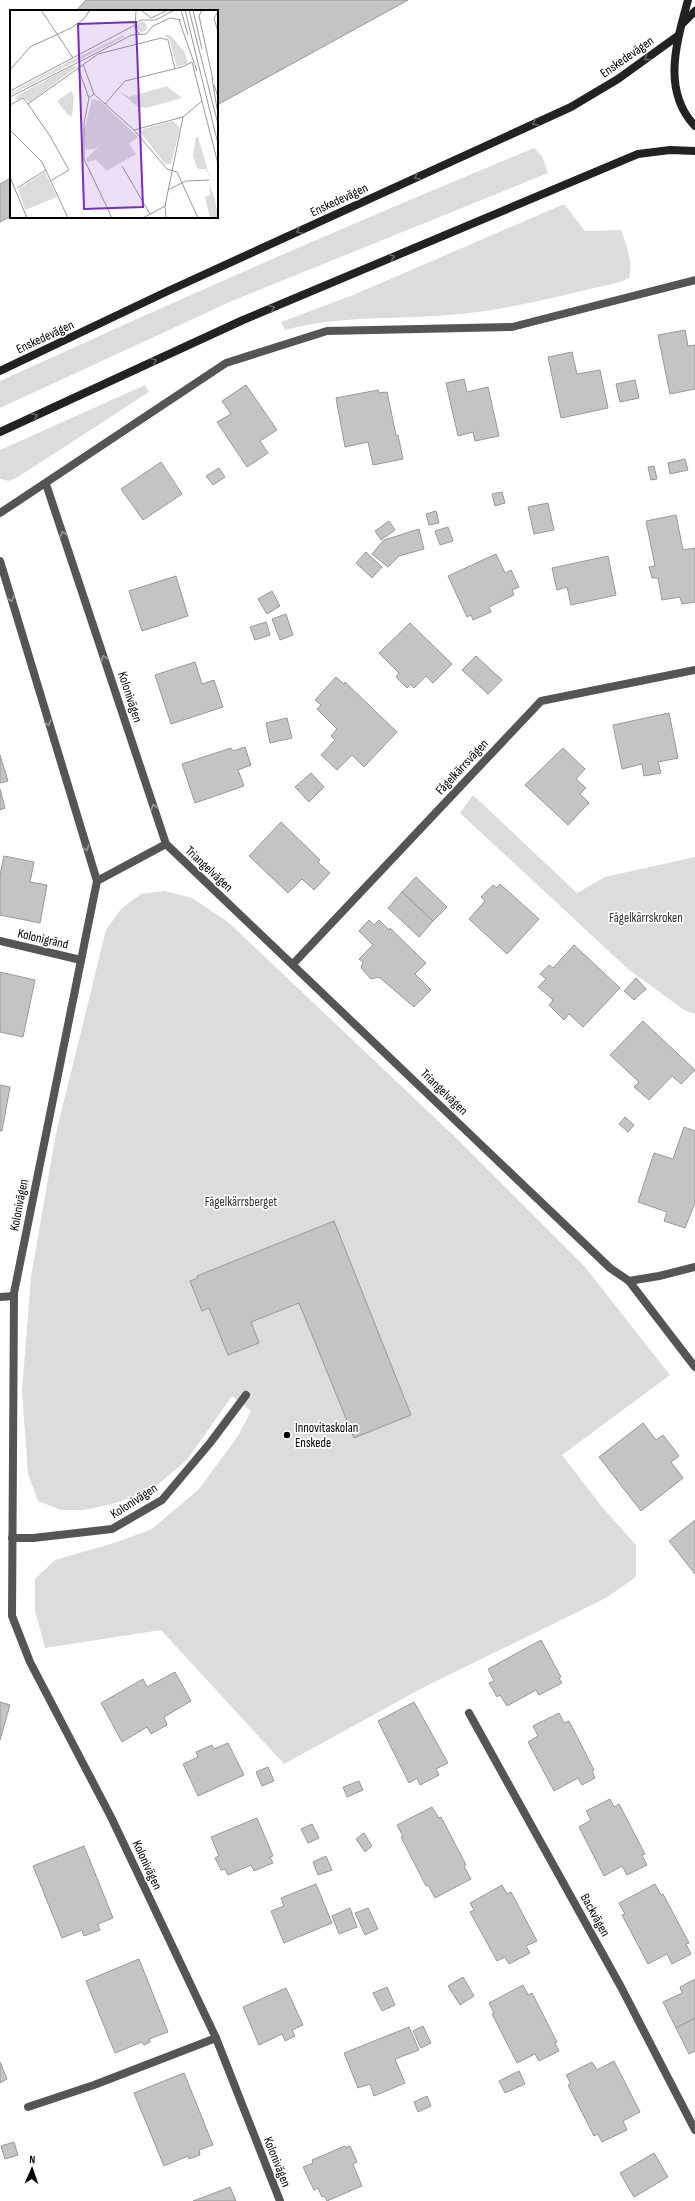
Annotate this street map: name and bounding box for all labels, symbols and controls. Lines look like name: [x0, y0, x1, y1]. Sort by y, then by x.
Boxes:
inset map: [10, 10, 218, 218]
street label: Enskedevägen: [597, 33, 657, 81]
one-way arrow: [645, 53, 652, 60]
one-way arrow: [532, 118, 540, 126]
one-way arrow: [414, 172, 422, 180]
street label: Enskedevägen: [308, 180, 370, 220]
one-way arrow: [296, 227, 303, 235]
one-way arrow: [388, 254, 395, 262]
one-way arrow: [268, 305, 276, 313]
street label: Enskedevägen: [14, 317, 76, 357]
one-way arrow: [149, 358, 157, 366]
one-way arrow: [32, 412, 39, 420]
one-way arrow: [59, 531, 67, 538]
one-way arrow: [6, 595, 15, 602]
one-way arrow: [100, 654, 108, 661]
street label: Kolonivägen: [114, 670, 146, 724]
one-way arrow: [43, 720, 52, 727]
street label: Fågelkärrsvägen: [432, 736, 492, 798]
one-way arrow: [150, 804, 158, 811]
street label: Triangelvägen: [182, 843, 236, 895]
one-way arrow: [81, 844, 90, 851]
park label: Fågelkärrskroken: [609, 910, 683, 926]
street label: Kolonigränd: [16, 925, 70, 953]
street label: Triangelvägen: [417, 1066, 471, 1118]
street label: Kolonivägen: [6, 1178, 32, 1232]
park label: Fågelkärrsberget: [205, 1194, 277, 1210]
place label: Innovitaskolan Enskede: [295, 1420, 358, 1451]
marker: Innovitaskolan Enskede: [282, 1430, 292, 1440]
street label: Kolonivägen: [108, 1480, 160, 1522]
street label: Kolonivägen: [129, 1838, 165, 1892]
street label: Backvägen: [577, 1891, 613, 1939]
street label: Kolonivägen: [260, 2135, 294, 2189]
north arrow: [12, 2149, 52, 2189]
text: N: [29, 2153, 36, 2166]

